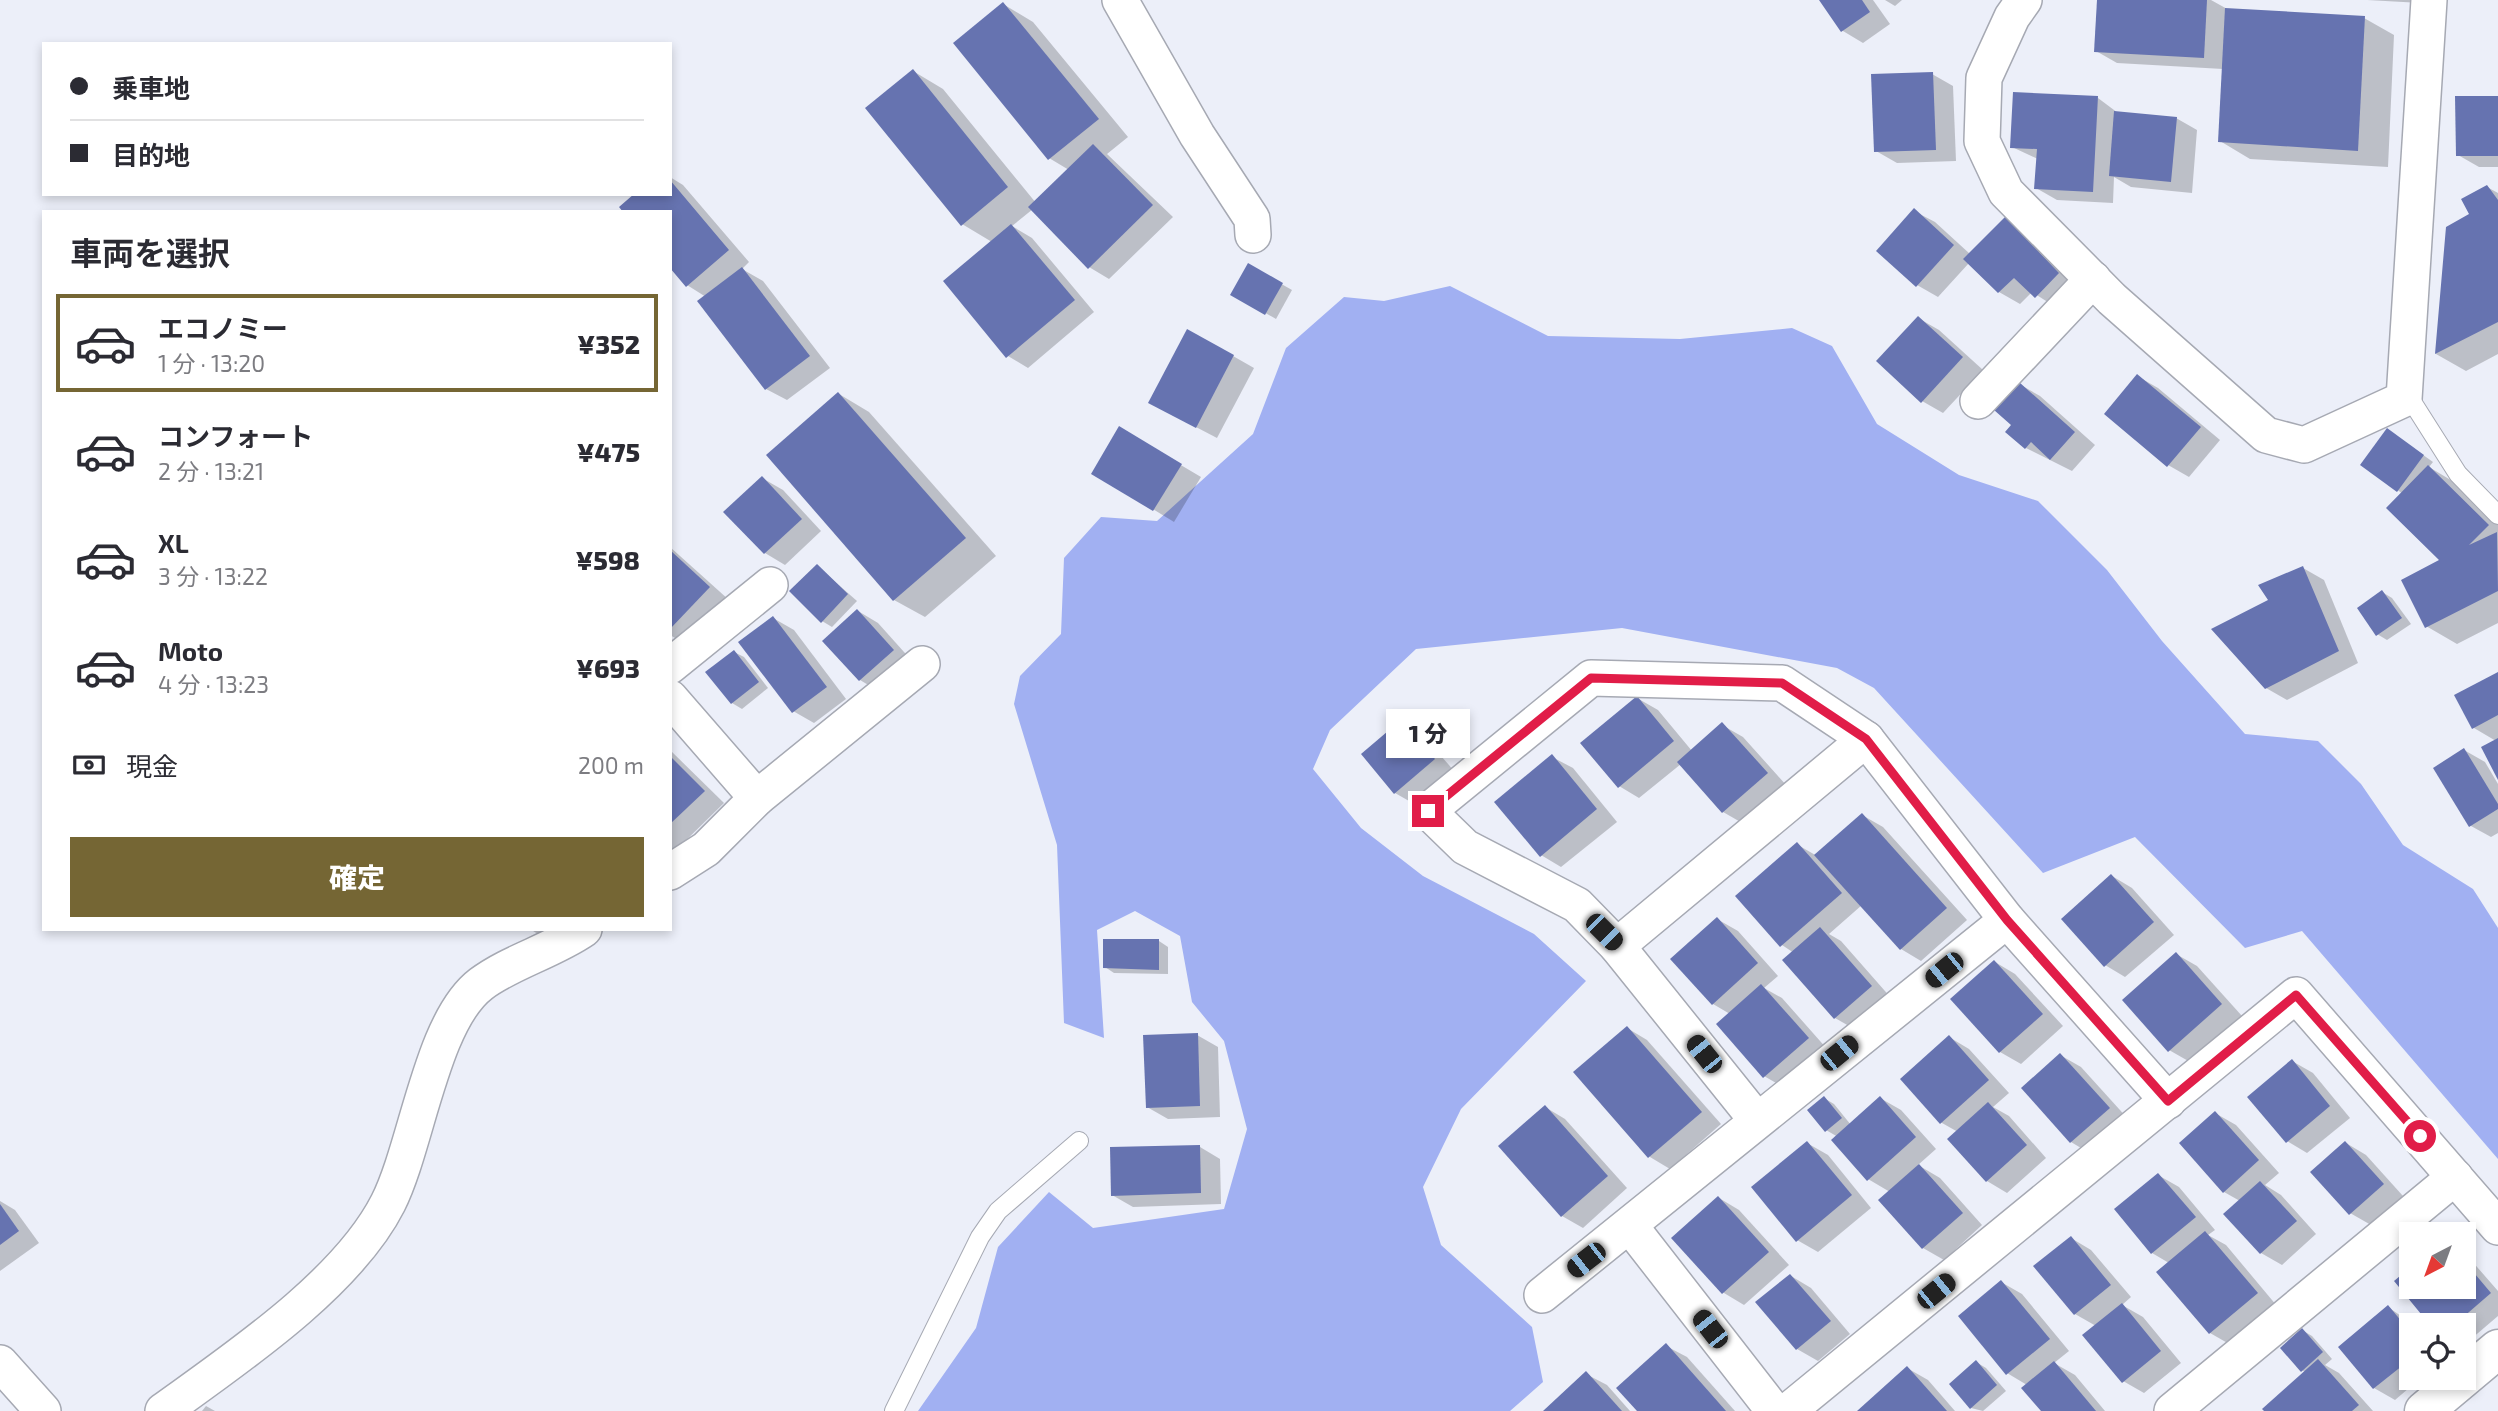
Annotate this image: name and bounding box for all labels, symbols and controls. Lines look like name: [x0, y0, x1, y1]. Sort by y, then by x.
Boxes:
text: 乗車地: [112, 72, 190, 103]
text: 目的地: [112, 139, 190, 170]
text: 車両を選択: [70, 233, 230, 271]
icon: car: [74, 312, 137, 375]
text: エコノミー: [158, 312, 288, 343]
text: ¥352: [577, 328, 640, 359]
text: 1 分 · 13:20: [158, 349, 265, 377]
icon: car: [74, 420, 137, 483]
text: コンフォート: [158, 420, 313, 451]
text: ¥475: [577, 436, 640, 467]
text: 2 分 · 13:21: [158, 457, 264, 485]
text: XL: [158, 527, 189, 558]
icon: car: [74, 528, 137, 591]
text: ¥598: [575, 544, 640, 575]
text: 3 分 · 13:22: [158, 562, 268, 590]
text: Moto: [158, 635, 223, 666]
icon: car: [74, 636, 137, 699]
text: ¥693: [576, 652, 640, 683]
text: 4 分 · 13:23: [158, 670, 269, 698]
callout: 1 分: [1386, 710, 1470, 758]
text: 1 分: [1409, 719, 1447, 747]
icon: cash: [70, 746, 108, 784]
text: 現金: [126, 750, 178, 781]
text: 200 m: [578, 751, 644, 779]
route end: [1412, 795, 1444, 827]
button: 確定: [70, 837, 644, 917]
car: [1582, 910, 1627, 954]
car: [1922, 949, 1967, 991]
car: [1683, 1031, 1726, 1077]
car: [1817, 1032, 1862, 1074]
route start: [2404, 1120, 2436, 1152]
north arrow: [2399, 1222, 2476, 1298]
map controls: [2399, 1222, 2476, 1390]
car: [1563, 1239, 1610, 1281]
car: [1914, 1270, 1959, 1312]
car: [1689, 1306, 1732, 1352]
button: locate: [2399, 1313, 2476, 1390]

